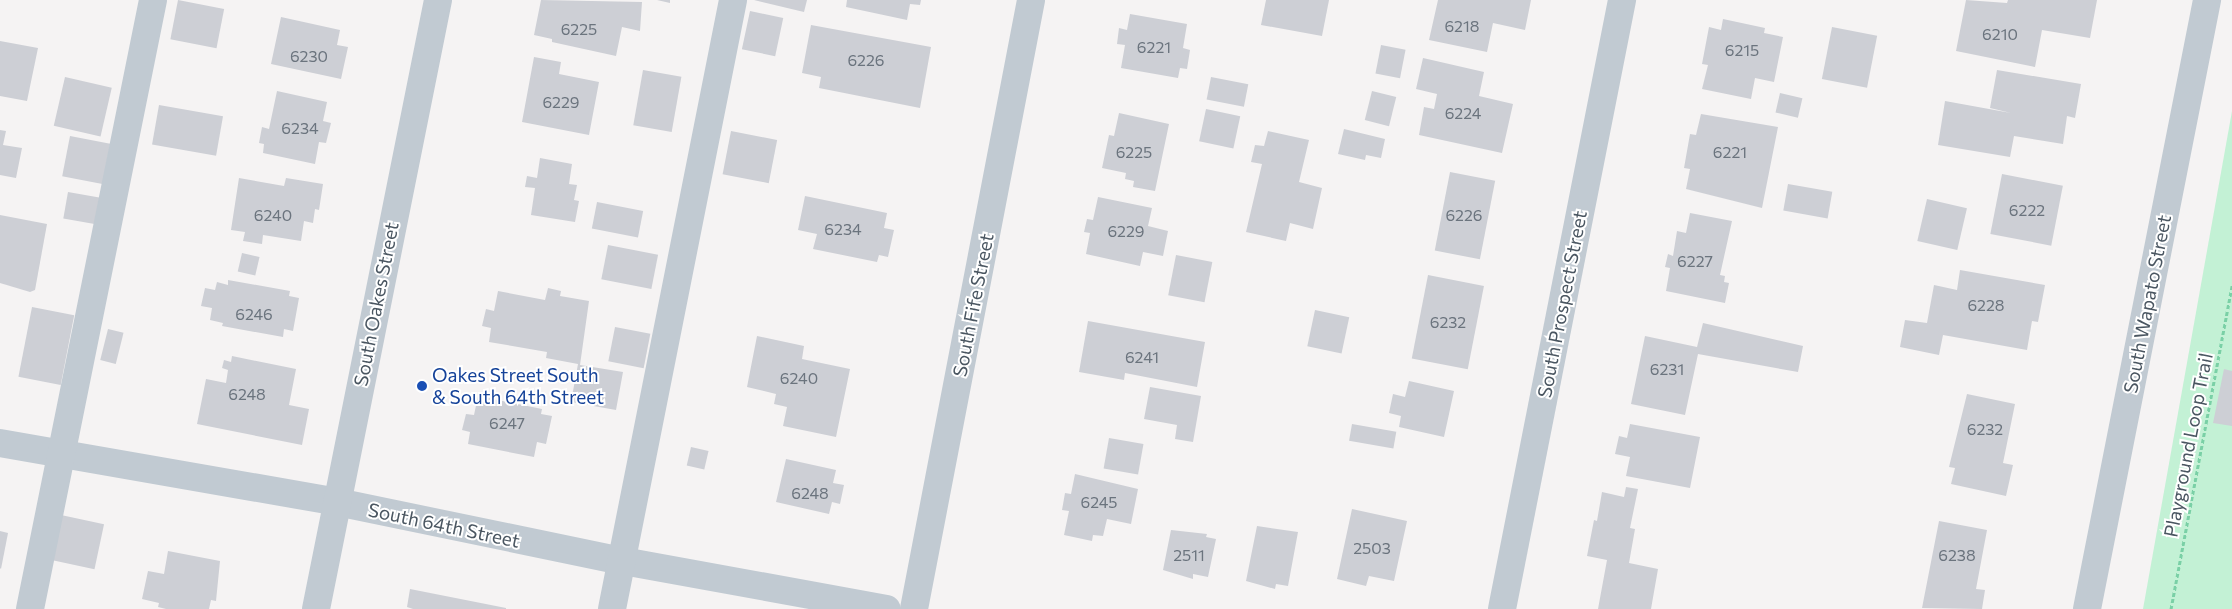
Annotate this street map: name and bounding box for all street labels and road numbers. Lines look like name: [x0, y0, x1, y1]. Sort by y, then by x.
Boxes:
street label: South Prospect Street: [1533, 208, 1591, 400]
street label: South Wapato Street: [2119, 213, 2175, 395]
street label: South Oakes Street: [349, 220, 403, 388]
street label: South Fife Street: [948, 231, 998, 379]
street label: Playground Loop Trail: [2159, 351, 2217, 539]
street label: South 64th Street: [366, 498, 522, 552]

